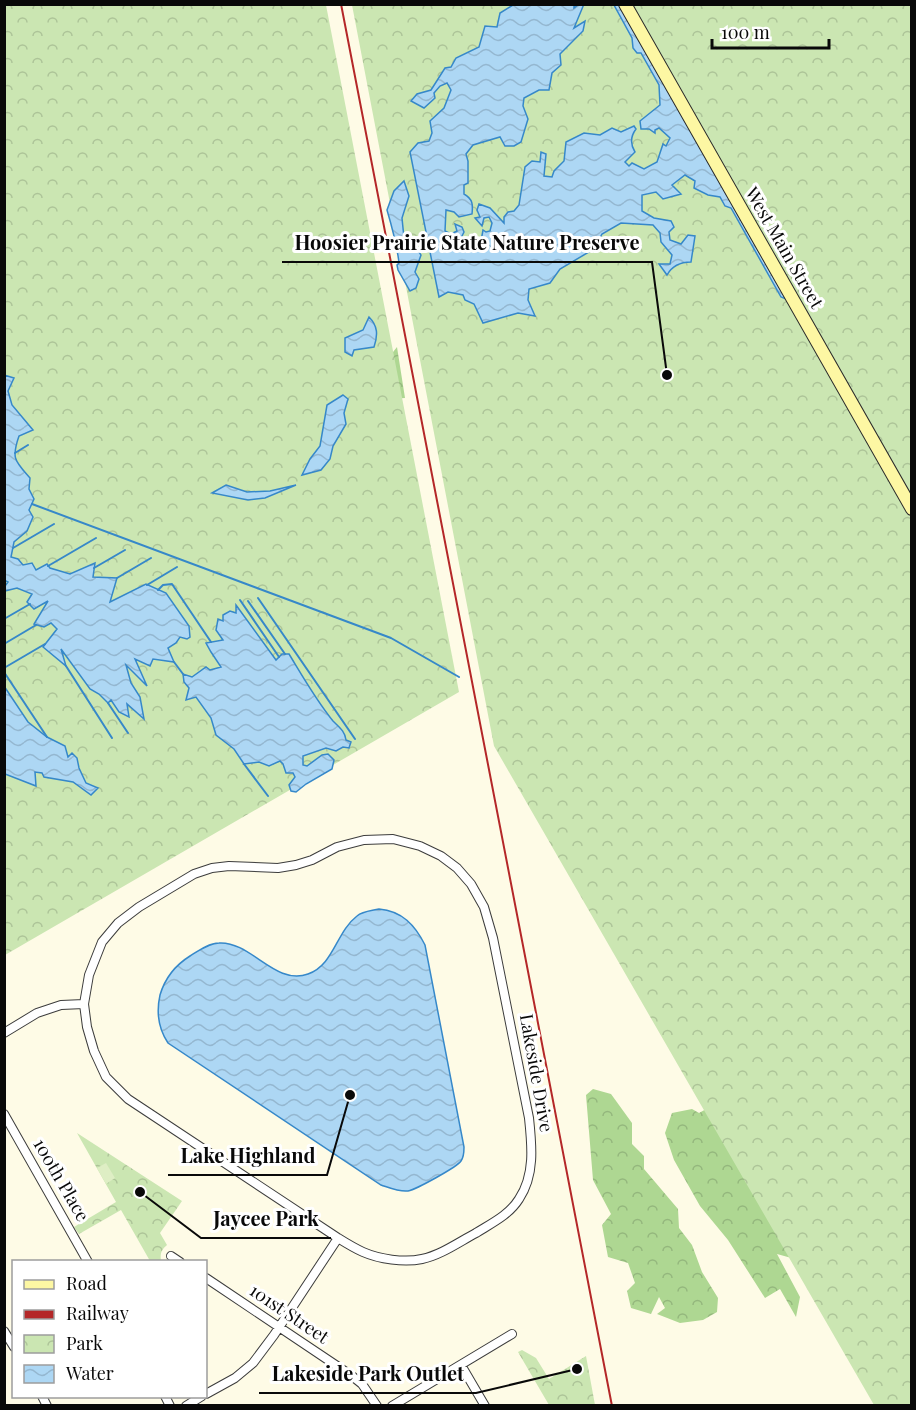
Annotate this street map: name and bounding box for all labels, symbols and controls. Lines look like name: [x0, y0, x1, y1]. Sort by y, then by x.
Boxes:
scale bar: [712, 12, 829, 50]
text: 100 m: [721, 20, 770, 44]
street label: West Main Street: [740, 182, 830, 313]
callout: Hoosier Prairie State Nature Preserve: [282, 224, 652, 262]
text: Hoosier Prairie State Nature Preserve: [294, 228, 640, 255]
street label: Lakeside Drive: [515, 1012, 559, 1134]
street label: 100th Place: [28, 1134, 95, 1225]
callout: Lake Highland: [168, 1137, 327, 1175]
text: Lake Highland: [181, 1141, 315, 1168]
callout: Jaycee Park: [201, 1200, 331, 1238]
text: Jaycee Park: [212, 1204, 319, 1231]
legend: [12, 1260, 207, 1398]
text: Road: [66, 1271, 107, 1295]
street label: 101st Street: [245, 1278, 335, 1349]
text: Railway: [66, 1301, 129, 1325]
text: Park: [66, 1331, 103, 1355]
callout: Lakeside Park Outlet: [259, 1355, 476, 1393]
text: Lakeside Park Outlet: [272, 1359, 465, 1386]
text: Water: [65, 1361, 114, 1385]

